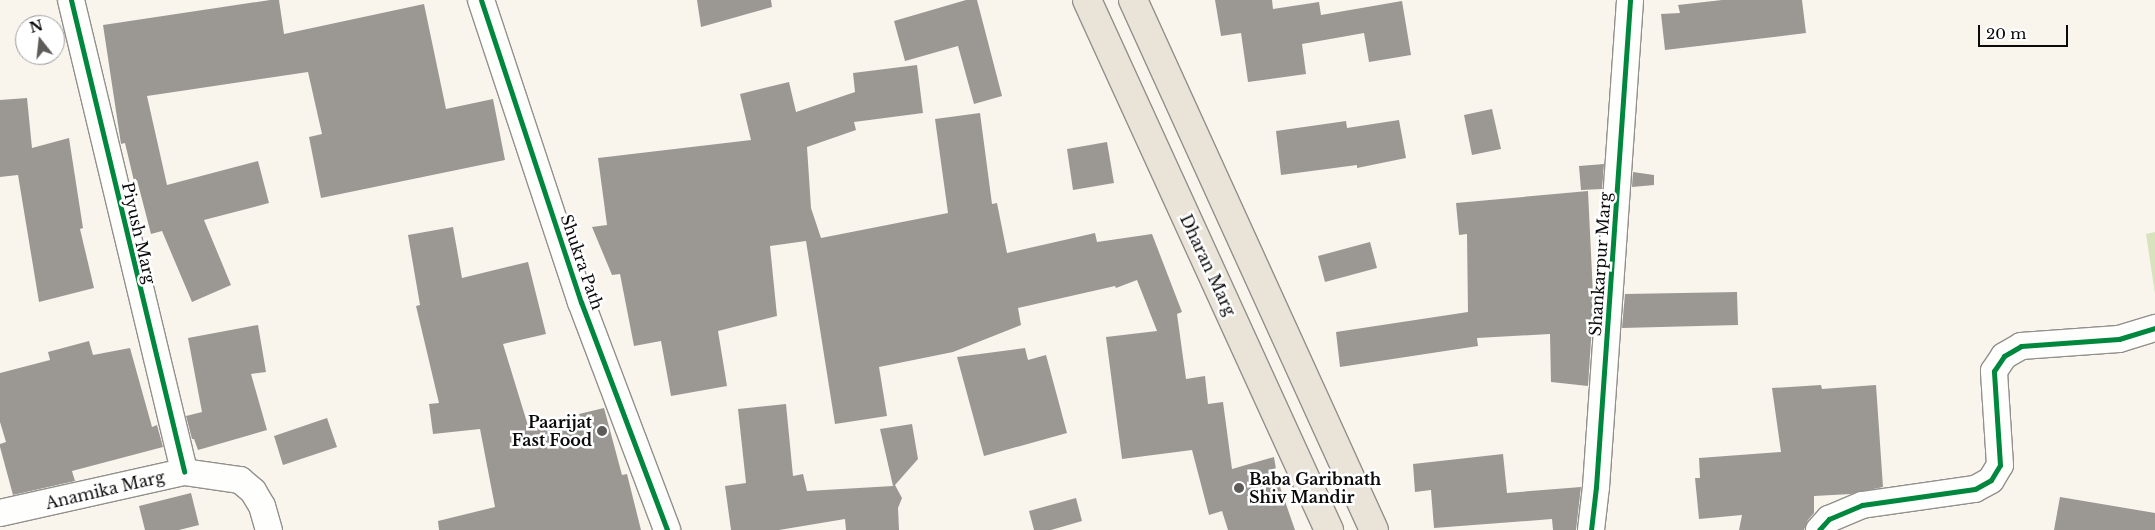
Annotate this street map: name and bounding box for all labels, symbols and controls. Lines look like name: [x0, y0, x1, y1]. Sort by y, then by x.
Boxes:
north arrow: [15, 15, 65, 65]
scale bar: [1980, 15, 2070, 47]
text: N: [27, 16, 45, 37]
text: 20 m: [1986, 24, 2026, 43]
street label: Piyush Marg: [118, 180, 160, 286]
street label: Shankarpur Marg: [1585, 191, 1615, 337]
street label: Dharan Marg: [1176, 211, 1240, 319]
street label: Shukra Path: [557, 212, 607, 312]
place label: Paarijat Fast Food: [512, 412, 592, 450]
marker: Paarijat Fast Food: [596, 425, 608, 437]
street label: Anamika Marg: [44, 467, 166, 513]
place label: Baba Garibnath Shiv Mandir: [1249, 469, 1381, 507]
marker: Baba Garibnath Shiv Mandir: [1233, 482, 1245, 494]

